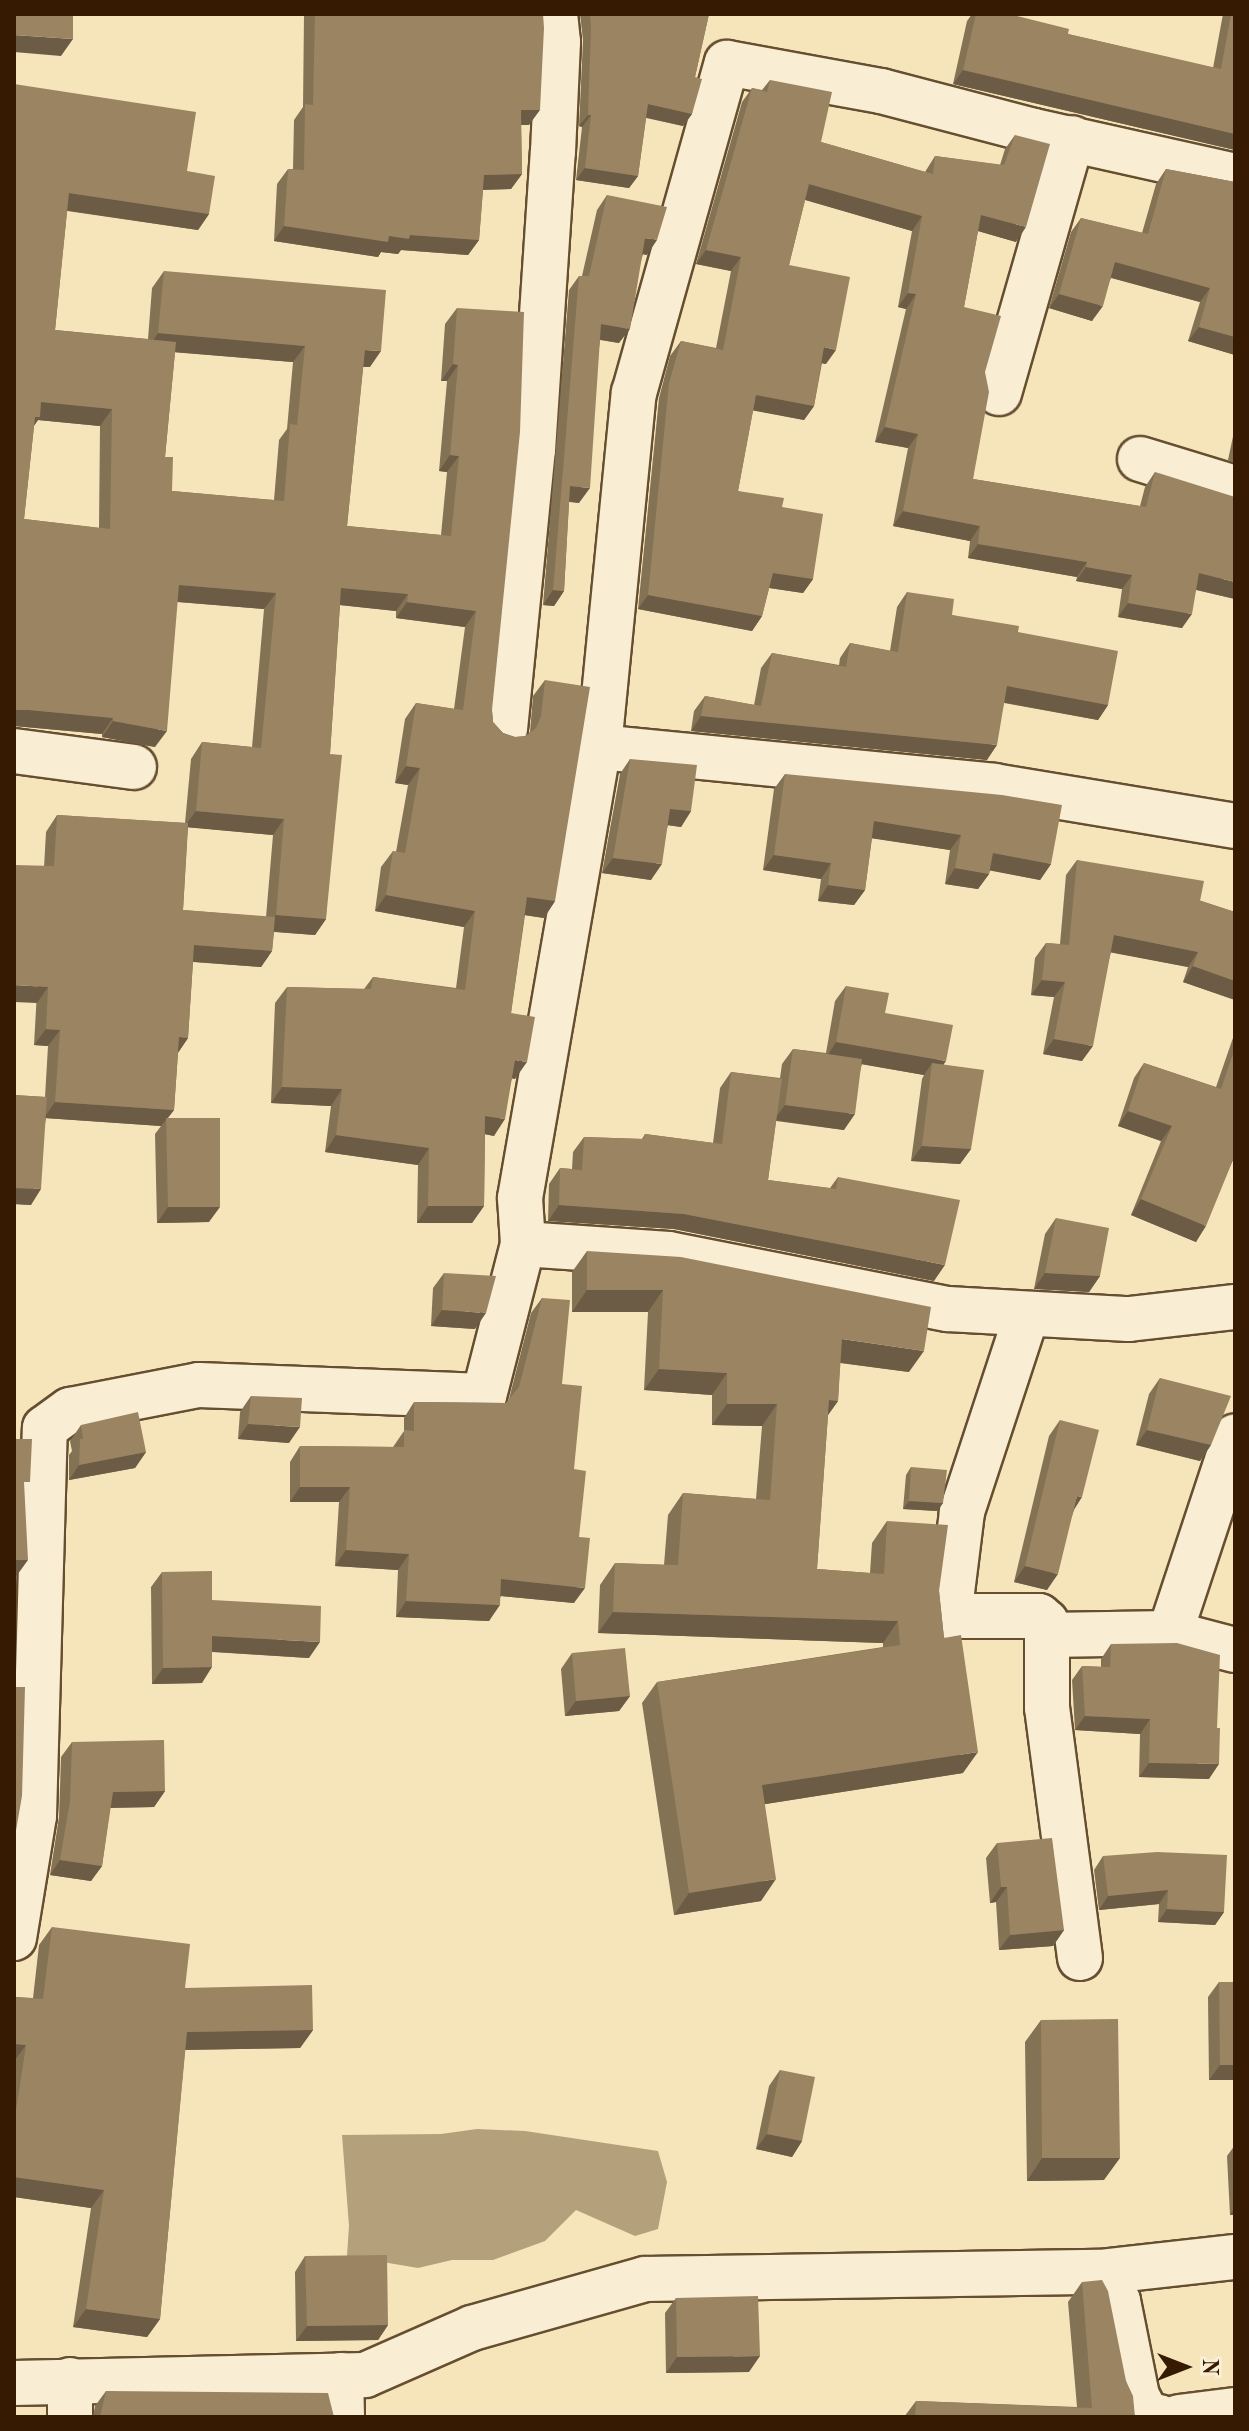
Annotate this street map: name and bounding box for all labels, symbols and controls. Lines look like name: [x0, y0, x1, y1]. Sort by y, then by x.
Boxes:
north arrow: [1145, 2327, 1225, 2407]
text: N: [1198, 2359, 1220, 2375]

